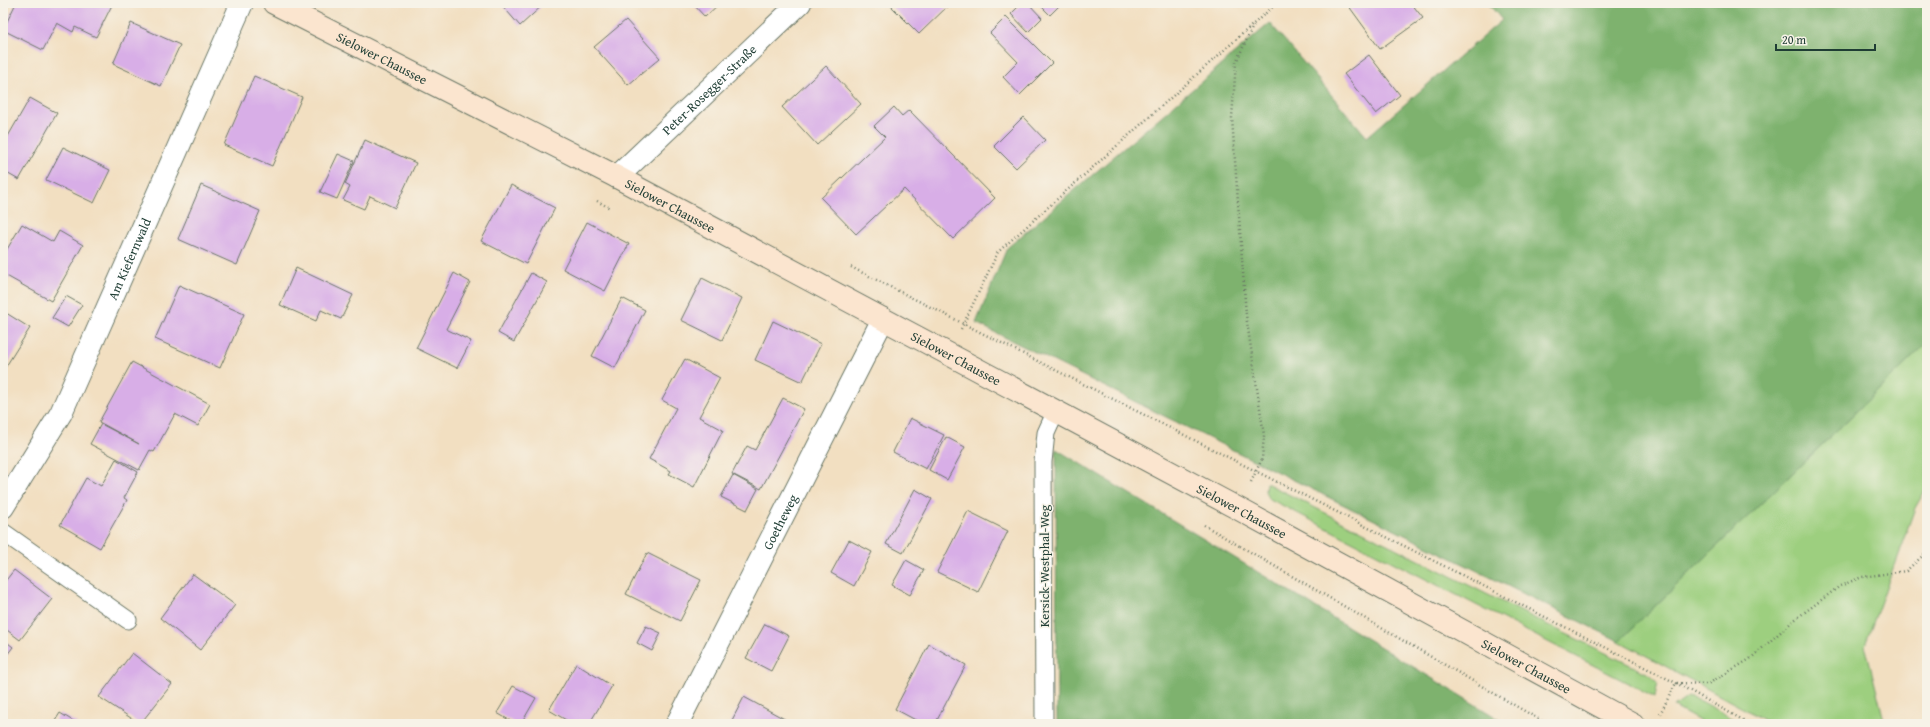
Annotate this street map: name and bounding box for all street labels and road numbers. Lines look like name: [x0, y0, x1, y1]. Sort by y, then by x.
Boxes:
street label: Sielower Chaussee: [333, 27, 431, 89]
street label: Peter-Rosegger-Straße: [658, 40, 761, 139]
street label: Sielower Chaussee: [622, 174, 719, 237]
street label: Am Kiefernwald: [103, 215, 155, 303]
street label: Sielower Chaussee: [908, 326, 1005, 390]
street label: Sielower Chaussee: [1193, 479, 1290, 543]
street label: Goetheweg: [758, 490, 802, 553]
street label: Kersick-Westphal-Weg: [1035, 504, 1054, 627]
street label: Sielower Chaussee: [1478, 634, 1575, 698]

